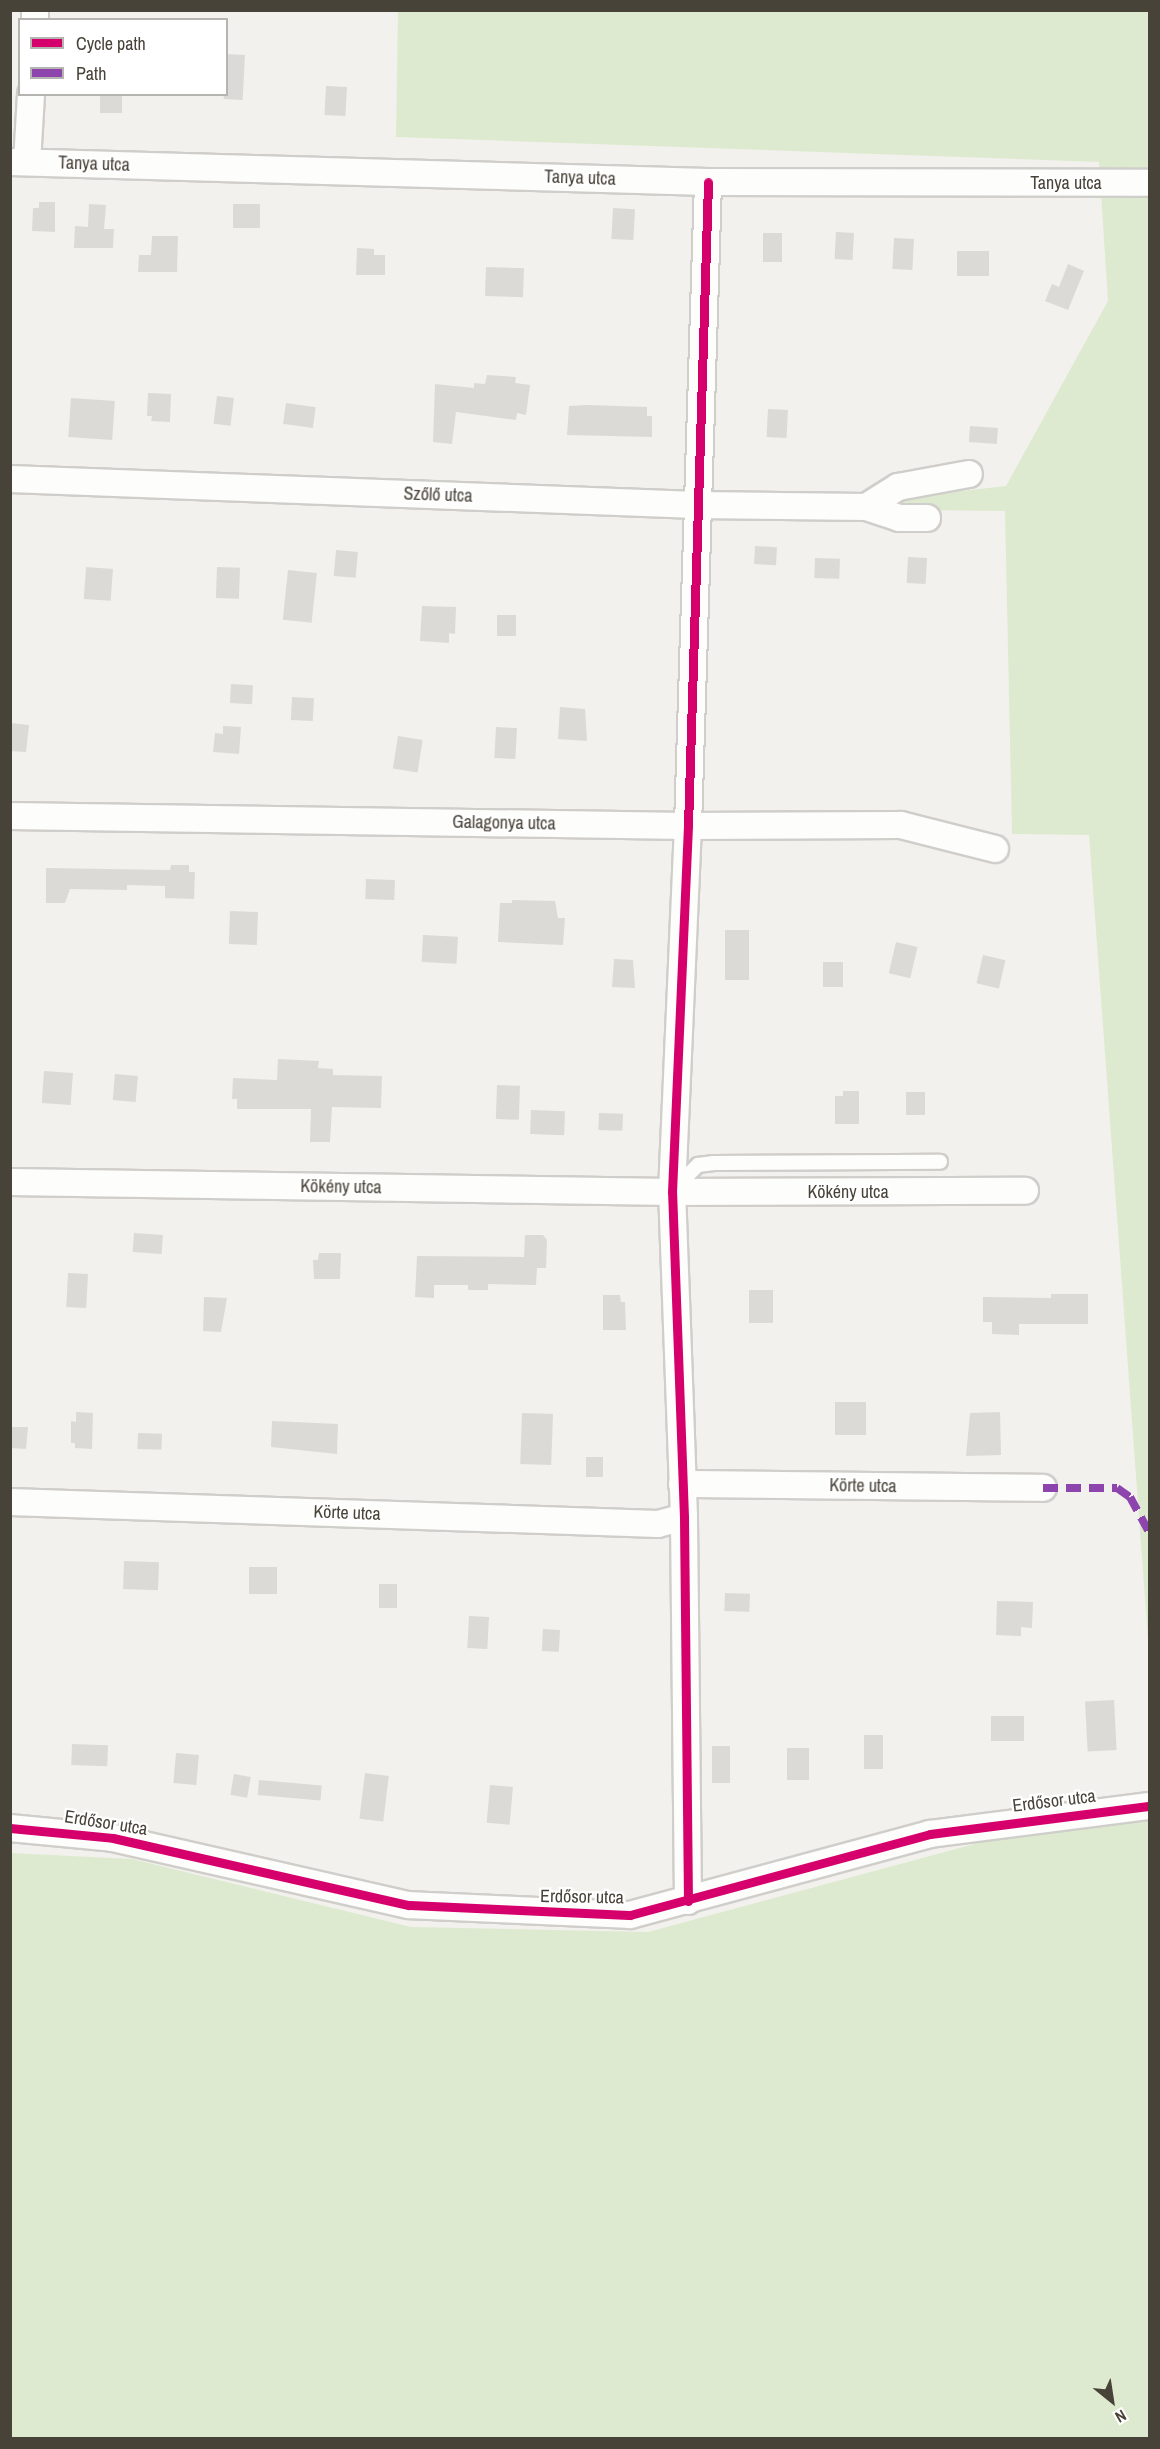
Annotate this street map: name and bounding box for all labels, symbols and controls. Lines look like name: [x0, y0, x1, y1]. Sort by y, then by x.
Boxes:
legend: [18, 18, 228, 96]
text: Cycle path: [76, 31, 146, 56]
text: Path: [76, 61, 106, 86]
street label: Tanya utca: [58, 152, 130, 176]
street label: Tanya utca: [544, 166, 616, 190]
street label: Tanya utca: [1030, 172, 1102, 194]
street label: Szőlő utca: [403, 483, 473, 507]
street label: Galagonya utca: [452, 811, 556, 835]
street label: Kökény utca: [300, 1175, 382, 1199]
street label: Kökény utca: [807, 1181, 889, 1203]
street label: Körte utca: [829, 1475, 897, 1497]
street label: Körte utca: [313, 1501, 381, 1525]
street label: Erdősor utca: [1011, 1785, 1097, 1817]
street label: Erdősor utca: [63, 1806, 149, 1840]
street label: Erdősor utca: [540, 1885, 624, 1909]
north arrow: [1082, 2371, 1142, 2431]
text: N: [1111, 2405, 1131, 2428]

